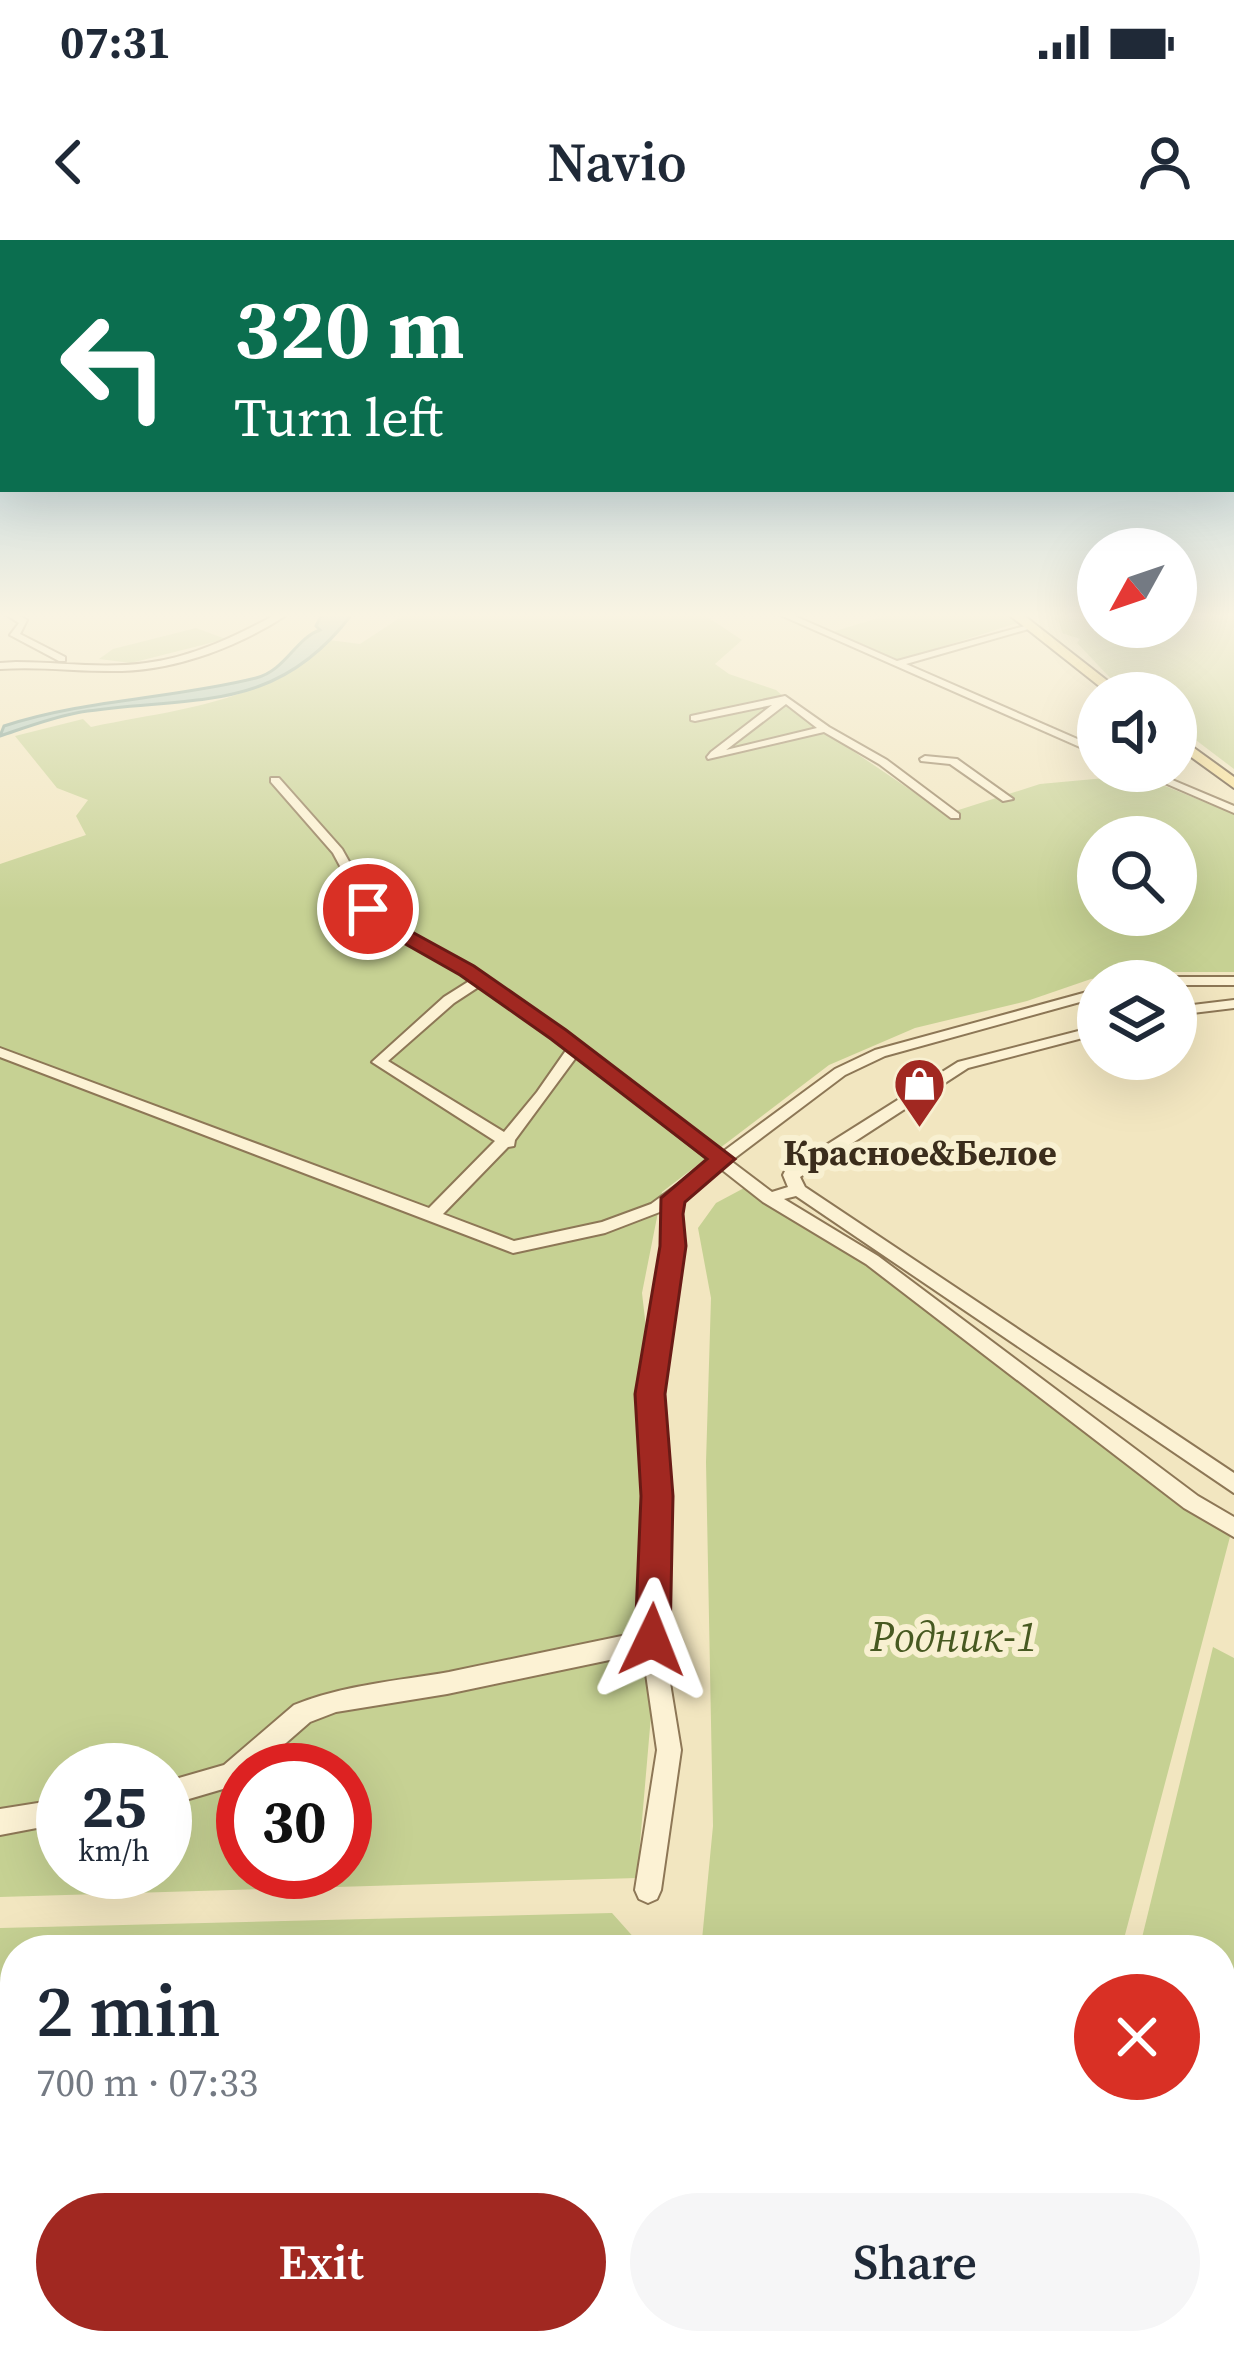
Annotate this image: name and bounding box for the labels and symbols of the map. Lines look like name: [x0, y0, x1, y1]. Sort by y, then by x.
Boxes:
north arrow: [1077, 528, 1197, 648]
pin: [317, 858, 419, 960]
shop icon: Красное&Белое: [892, 1056, 948, 1130]
place label: Красное&Белое: [783, 1128, 1057, 1177]
position arrow: [589, 1577, 715, 1703]
park label: Родник-1: [869, 1607, 1038, 1665]
speed limit sign: 30: [216, 1743, 372, 1899]

